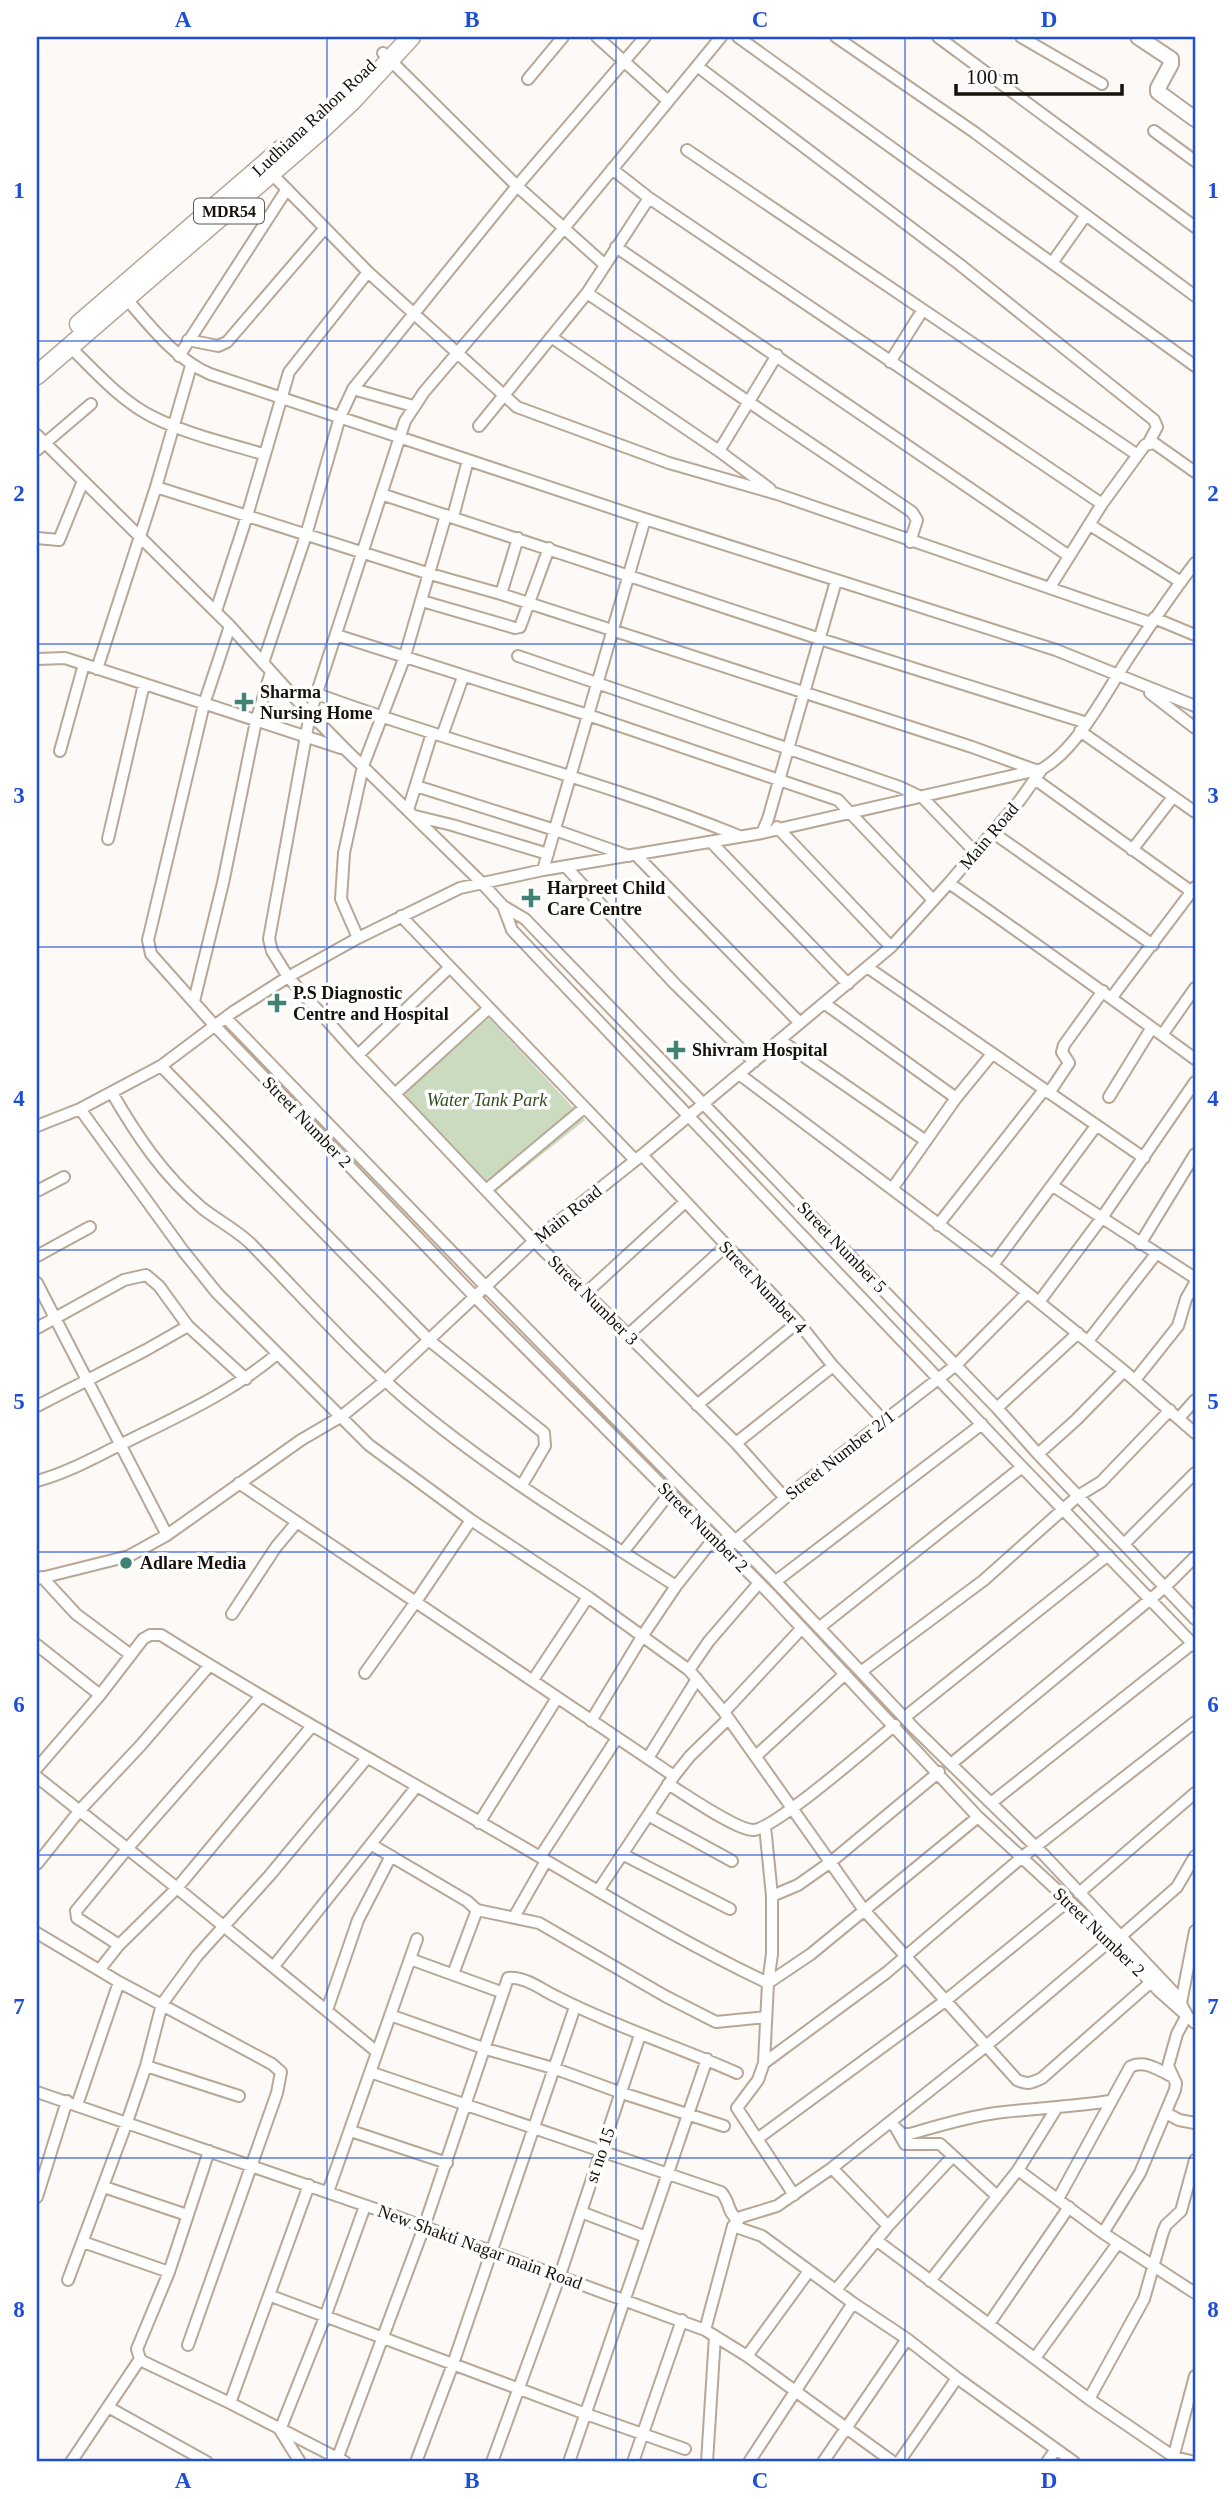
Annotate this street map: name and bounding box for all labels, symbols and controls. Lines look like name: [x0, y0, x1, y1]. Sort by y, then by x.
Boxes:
text: A: [175, 7, 192, 32]
text: B: [464, 7, 480, 32]
text: C: [752, 7, 768, 32]
text: D: [1041, 7, 1057, 32]
scale bar: [956, 52, 1122, 96]
street label: Ludhiana Rahon Road: [248, 55, 380, 181]
text: 100 m: [966, 65, 1019, 89]
text: 1: [13, 178, 25, 203]
text: 1: [1207, 178, 1219, 203]
road number: MDR54: [194, 198, 264, 224]
text: 2: [13, 481, 25, 506]
text: 2: [1207, 481, 1219, 506]
place label: Sharma Nursing Home: [260, 682, 373, 723]
marker: Sharma Nursing Home: [234, 692, 254, 712]
text: 3: [13, 783, 25, 808]
text: 3: [1207, 783, 1219, 808]
street label: Main Road: [955, 799, 1023, 873]
place label: Harpreet Child Care Centre: [547, 878, 665, 919]
marker: Harpreet Child Care Centre: [521, 888, 541, 908]
place label: P.S Diagnostic Centre and Hospital: [293, 983, 449, 1024]
marker: P.S Diagnostic Centre and Hospital: [267, 993, 287, 1013]
marker: Shivram Hospital: [666, 1040, 686, 1060]
place label: Shivram Hospital: [692, 1040, 828, 1060]
street label: Street Number 2: [258, 1072, 356, 1172]
text: 4: [13, 1086, 25, 1111]
text: 4: [1207, 1086, 1219, 1111]
park label: Water Tank Park: [427, 1090, 548, 1110]
street label: Main Road: [530, 1181, 606, 1247]
street label: Street Number 5: [793, 1197, 891, 1297]
street label: Street Number 4: [715, 1237, 811, 1337]
street label: Street Number 3: [544, 1251, 642, 1349]
text: 5: [13, 1389, 25, 1414]
text: 5: [1207, 1389, 1219, 1414]
street label: Street Number 2/1: [781, 1406, 899, 1504]
street label: Street Number 2: [654, 1478, 752, 1576]
place label: Adlare Media: [140, 1553, 246, 1573]
marker: Adlare Media: [118, 1555, 134, 1571]
text: 6: [13, 1692, 25, 1717]
text: 6: [1207, 1692, 1219, 1717]
street label: Street Number 2: [1049, 1883, 1149, 1981]
text: 7: [13, 1994, 25, 2019]
text: 7: [1207, 1994, 1219, 2019]
street label: st no 15: [581, 2125, 619, 2185]
street label: New Shakti Nagar main Road: [375, 2201, 585, 2293]
text: 8: [13, 2297, 25, 2322]
text: 8: [1207, 2297, 1219, 2322]
text: A: [175, 2468, 192, 2493]
text: B: [464, 2468, 480, 2493]
text: C: [752, 2468, 768, 2493]
text: D: [1041, 2468, 1057, 2493]

